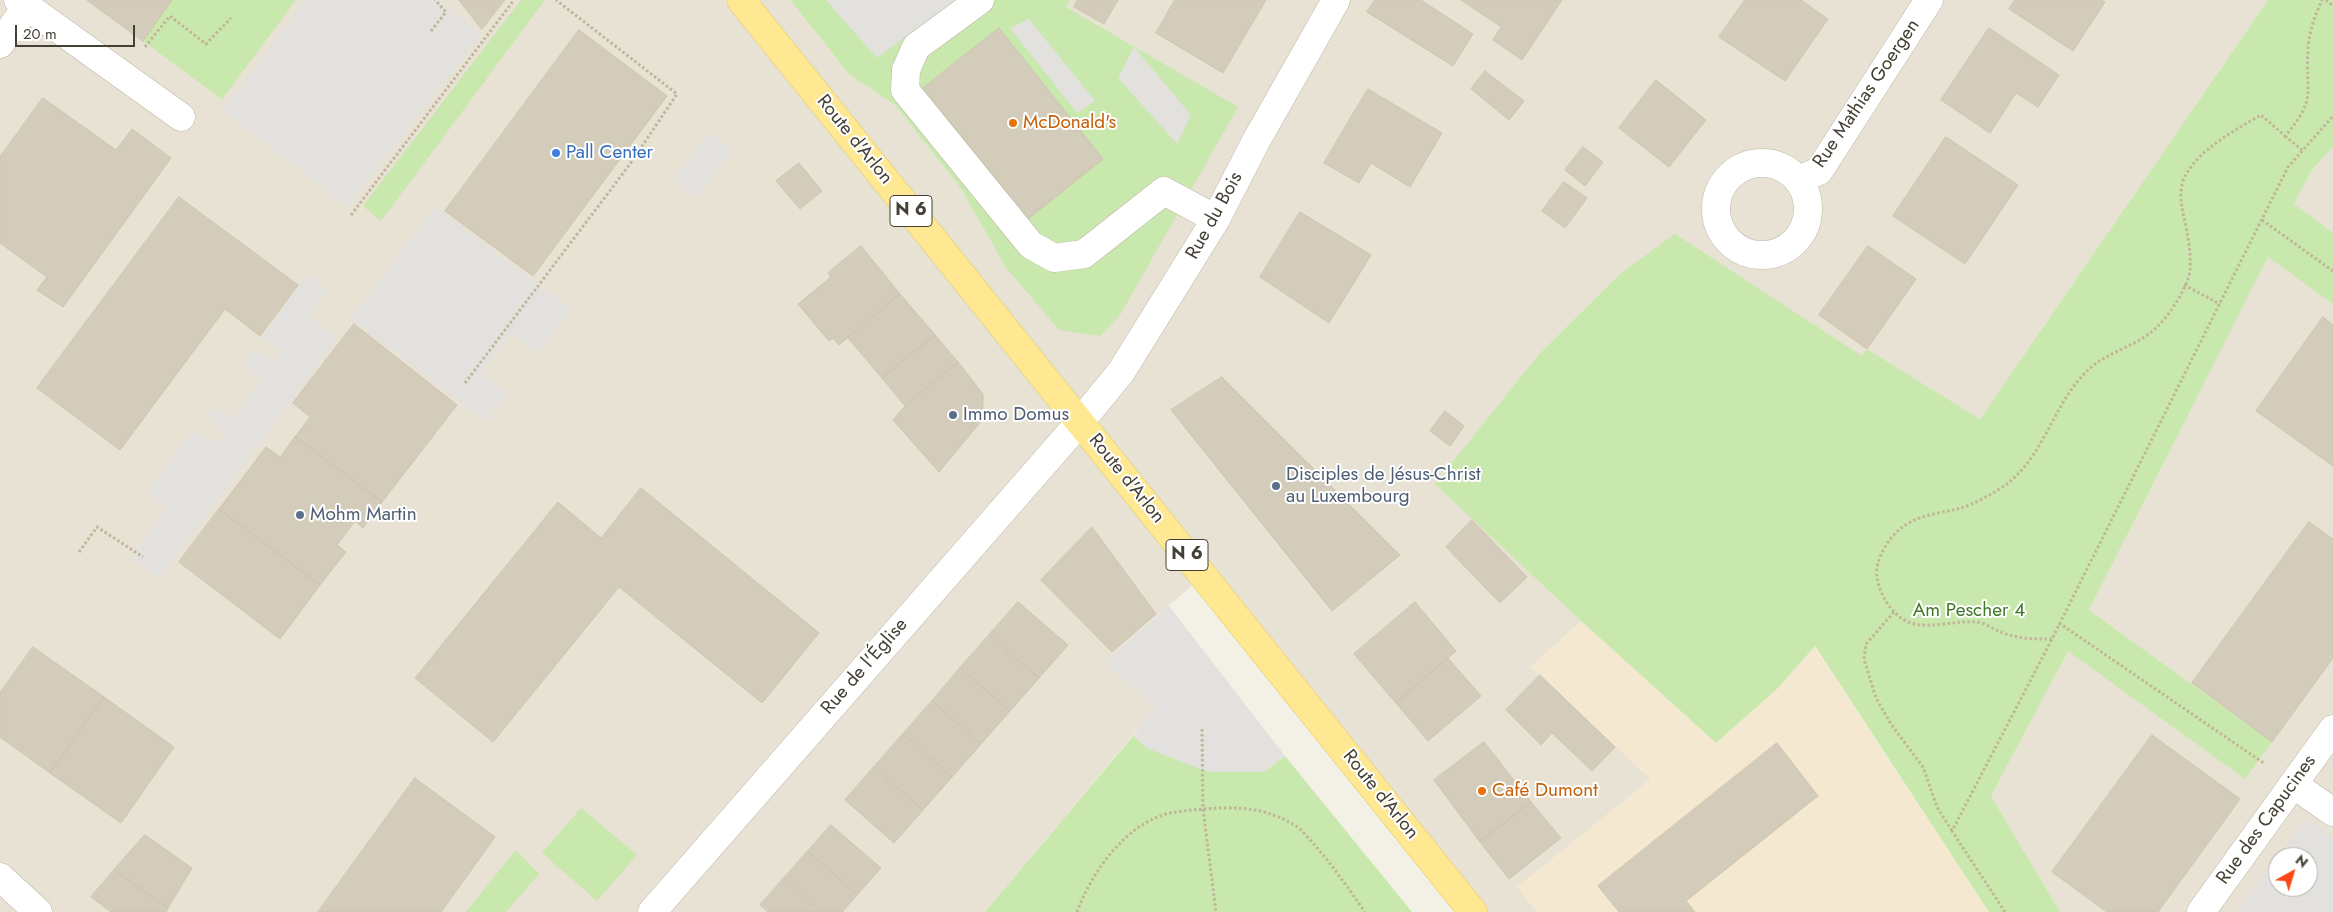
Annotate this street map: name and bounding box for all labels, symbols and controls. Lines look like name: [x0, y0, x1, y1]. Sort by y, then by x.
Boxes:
scale bar: [18, 15, 138, 47]
street label: Rue Mathias Goergen: [1809, 15, 1925, 173]
text: 20 m: [23, 23, 57, 45]
street label: Route d'Arlon: [811, 91, 897, 189]
place label: McDonald's: [1023, 112, 1116, 134]
marker: McDonald's: [1007, 117, 1019, 129]
place label: Pall Center: [566, 142, 653, 164]
marker: Pall Center: [550, 147, 562, 159]
street label: Rue du Bois: [1182, 168, 1248, 264]
road number: N 6: [890, 196, 932, 227]
place label: Immo Domus: [963, 404, 1069, 426]
marker: Immo Domus: [947, 409, 959, 421]
street label: Route d'Arlon: [1083, 430, 1169, 528]
place label: Disciples de Jésus-Christ au Luxembourg: [1286, 464, 1480, 508]
marker: Disciples de Jésus-Christ au Luxembourg: [1270, 480, 1282, 492]
place label: Mohm Martin: [310, 504, 417, 526]
marker: Mohm Martin: [294, 509, 306, 521]
road number: N 6: [1166, 540, 1208, 570]
park label: Am Pescher 4: [1913, 600, 2025, 622]
street label: Rue de l'Église: [817, 614, 913, 720]
street label: Route d'Arlon: [1337, 746, 1423, 844]
street label: Rue des Capucines: [2212, 751, 2322, 889]
place label: Café Dumont: [1492, 780, 1598, 802]
marker: Café Dumont: [1476, 785, 1488, 797]
north arrow: [2268, 847, 2318, 897]
text: N: [2291, 850, 2312, 872]

